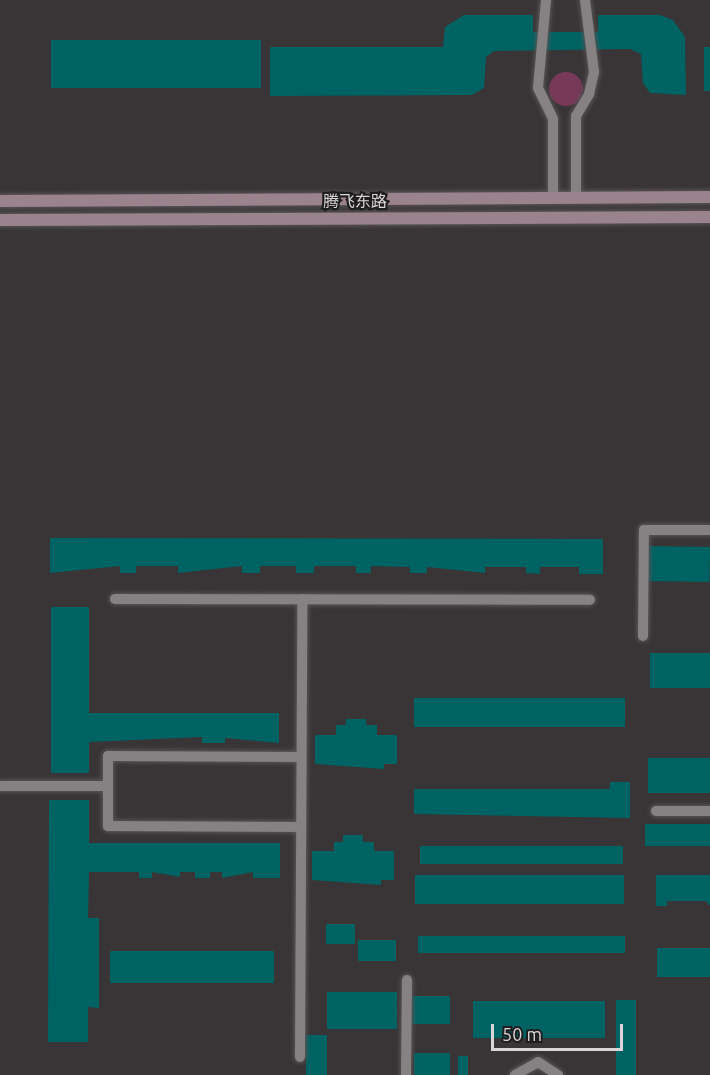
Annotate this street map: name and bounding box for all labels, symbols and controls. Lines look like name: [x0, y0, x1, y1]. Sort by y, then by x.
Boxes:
street label: 腾飞东路: [323, 191, 387, 211]
scale bar: [494, 1012, 626, 1050]
text: 50 m: [502, 1024, 542, 1044]

